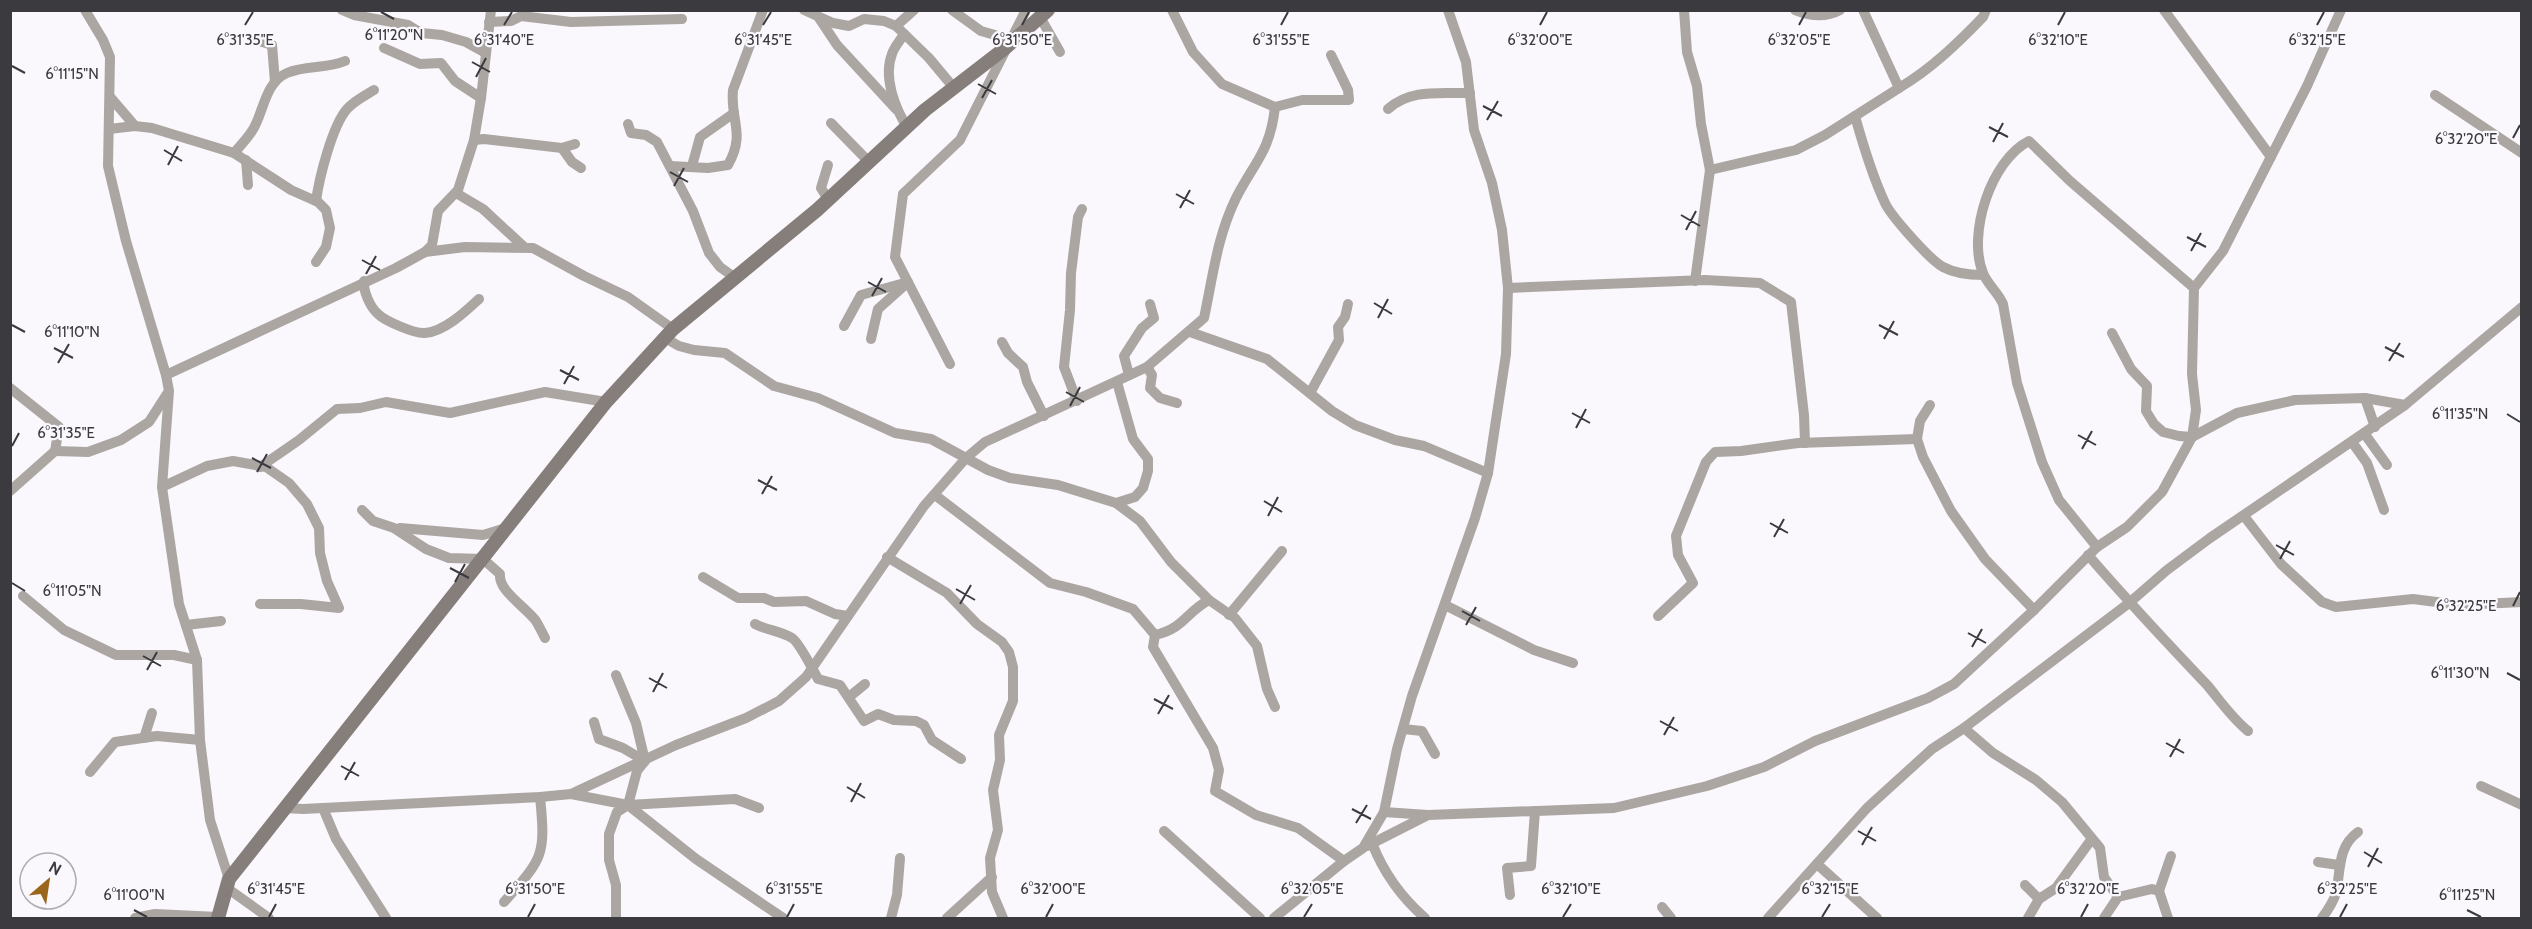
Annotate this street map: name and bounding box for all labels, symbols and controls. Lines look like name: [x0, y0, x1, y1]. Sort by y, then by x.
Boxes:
text: 6°11'20"N: [365, 26, 423, 44]
text: 6°31'35"E: [216, 31, 274, 49]
text: 6°31'40"E: [474, 31, 534, 49]
text: 6°31'45"E: [734, 31, 792, 49]
text: 6°31'50"E: [992, 31, 1052, 49]
text: 6°31'55"E: [1252, 31, 1310, 49]
text: 6°32'00"E: [1507, 31, 1573, 49]
text: 6°32'05"E: [1768, 31, 1831, 49]
text: 6°32'10"E: [2028, 31, 2088, 49]
text: 6°32'15"E: [2288, 31, 2346, 49]
text: 6°11'15"N: [45, 65, 99, 83]
text: 6°32'20"E: [2435, 130, 2497, 148]
text: 6°11'10"N: [44, 323, 100, 341]
text: 6°11'35"N: [2432, 405, 2488, 423]
text: 6°31'35"E: [37, 424, 95, 442]
text: 6°11'05"N: [42, 582, 102, 600]
text: 6°32'25"E: [2436, 597, 2496, 615]
text: 6°11'30"N: [2430, 664, 2490, 682]
north arrow: [18, 851, 78, 911]
text: N: [45, 857, 65, 879]
text: 6°31'45"E: [247, 880, 305, 898]
text: 6°31'50"E: [505, 880, 565, 898]
text: 6°31'55"E: [765, 880, 823, 898]
text: 6°32'00"E: [1020, 880, 1086, 898]
text: 6°32'05"E: [1281, 880, 1344, 898]
text: 6°32'10"E: [1541, 880, 1601, 898]
text: 6°32'15"E: [1801, 880, 1859, 898]
text: 6°32'20"E: [2057, 880, 2119, 898]
text: 6°32'25"E: [2317, 880, 2377, 898]
text: 6°11'00"N: [103, 886, 165, 904]
text: 6°11'25"N: [2439, 886, 2495, 904]

